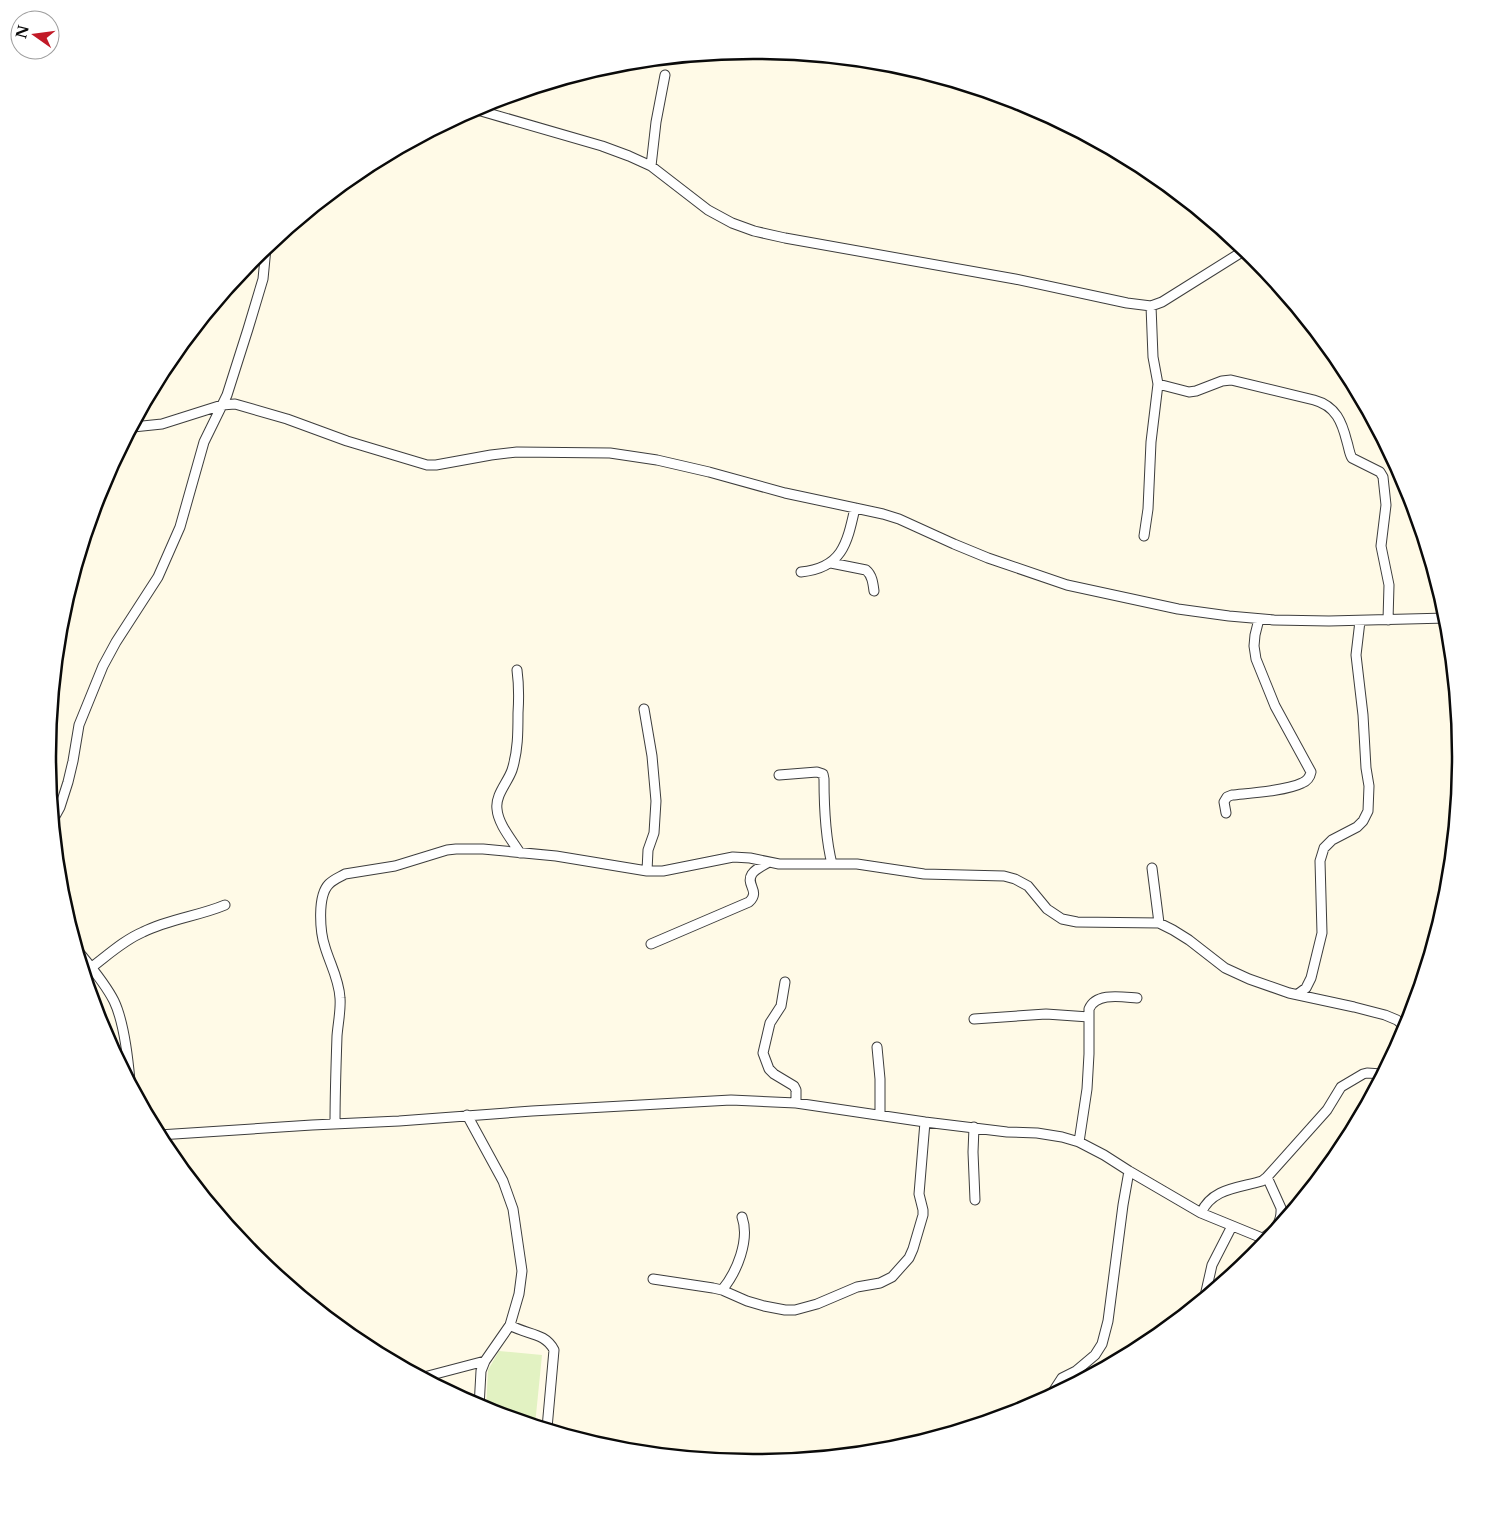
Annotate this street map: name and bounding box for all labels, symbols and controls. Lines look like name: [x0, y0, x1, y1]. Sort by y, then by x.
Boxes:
north arrow: [10, 10, 60, 60]
text: N: [12, 23, 33, 40]

